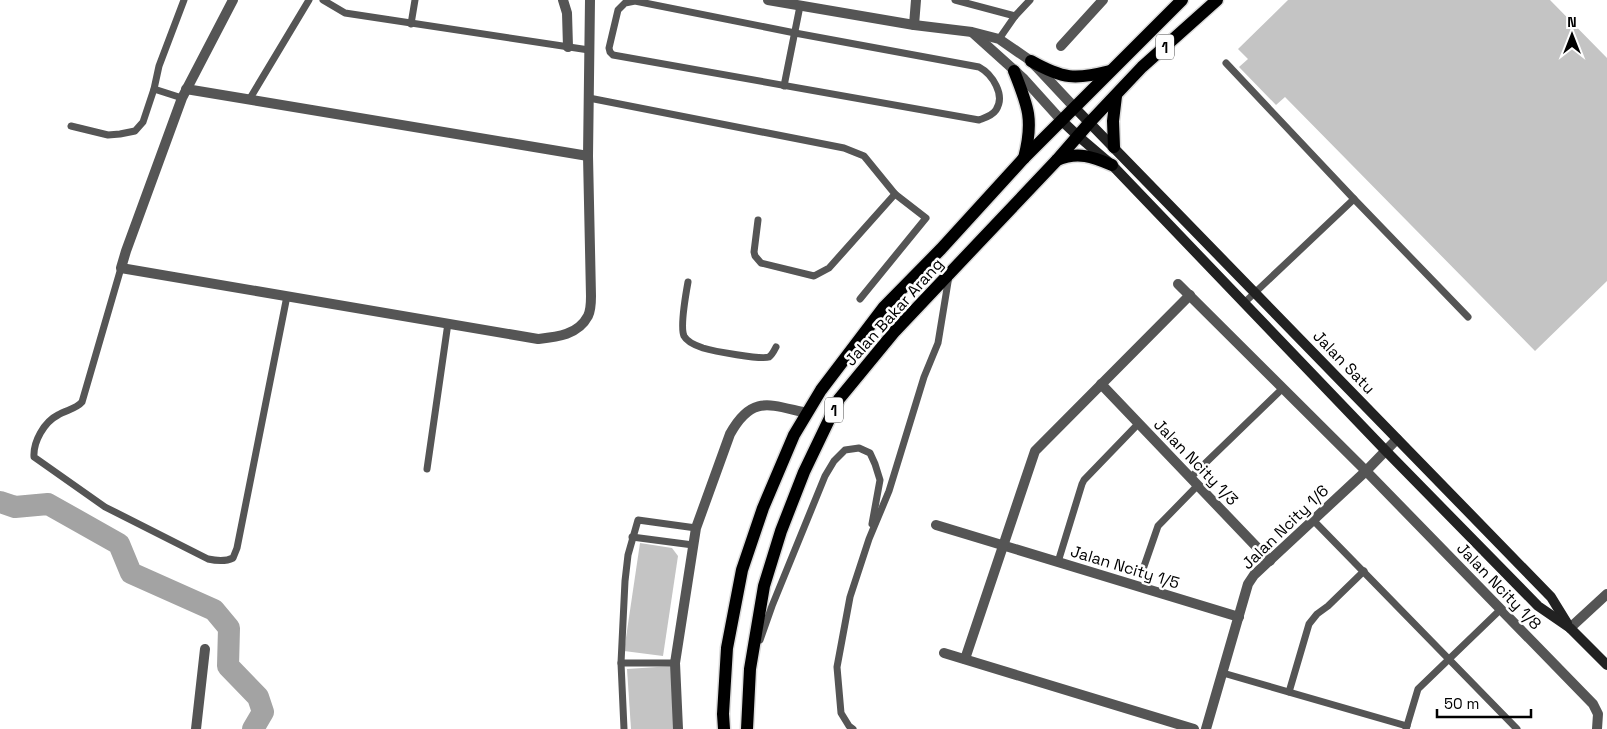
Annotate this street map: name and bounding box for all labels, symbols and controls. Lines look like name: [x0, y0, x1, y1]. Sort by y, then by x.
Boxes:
north arrow: [1547, 10, 1597, 60]
text: N: [1567, 13, 1577, 31]
road number: 1: [1156, 34, 1174, 60]
street label: Jalan Bakar Arang: [840, 254, 948, 370]
street label: Jalan Satu: [1308, 326, 1380, 398]
road number: 1: [825, 398, 843, 422]
street label: Jalan Ncity 1/3: [1149, 414, 1243, 510]
street label: Jalan Ncity 1/6: [1237, 480, 1333, 574]
street label: Jalan Ncity 1/8: [1452, 538, 1546, 634]
street label: Jalan Ncity 1/5: [1068, 540, 1182, 594]
scale bar: [1437, 686, 1531, 718]
text: 50 m: [1444, 694, 1479, 713]

